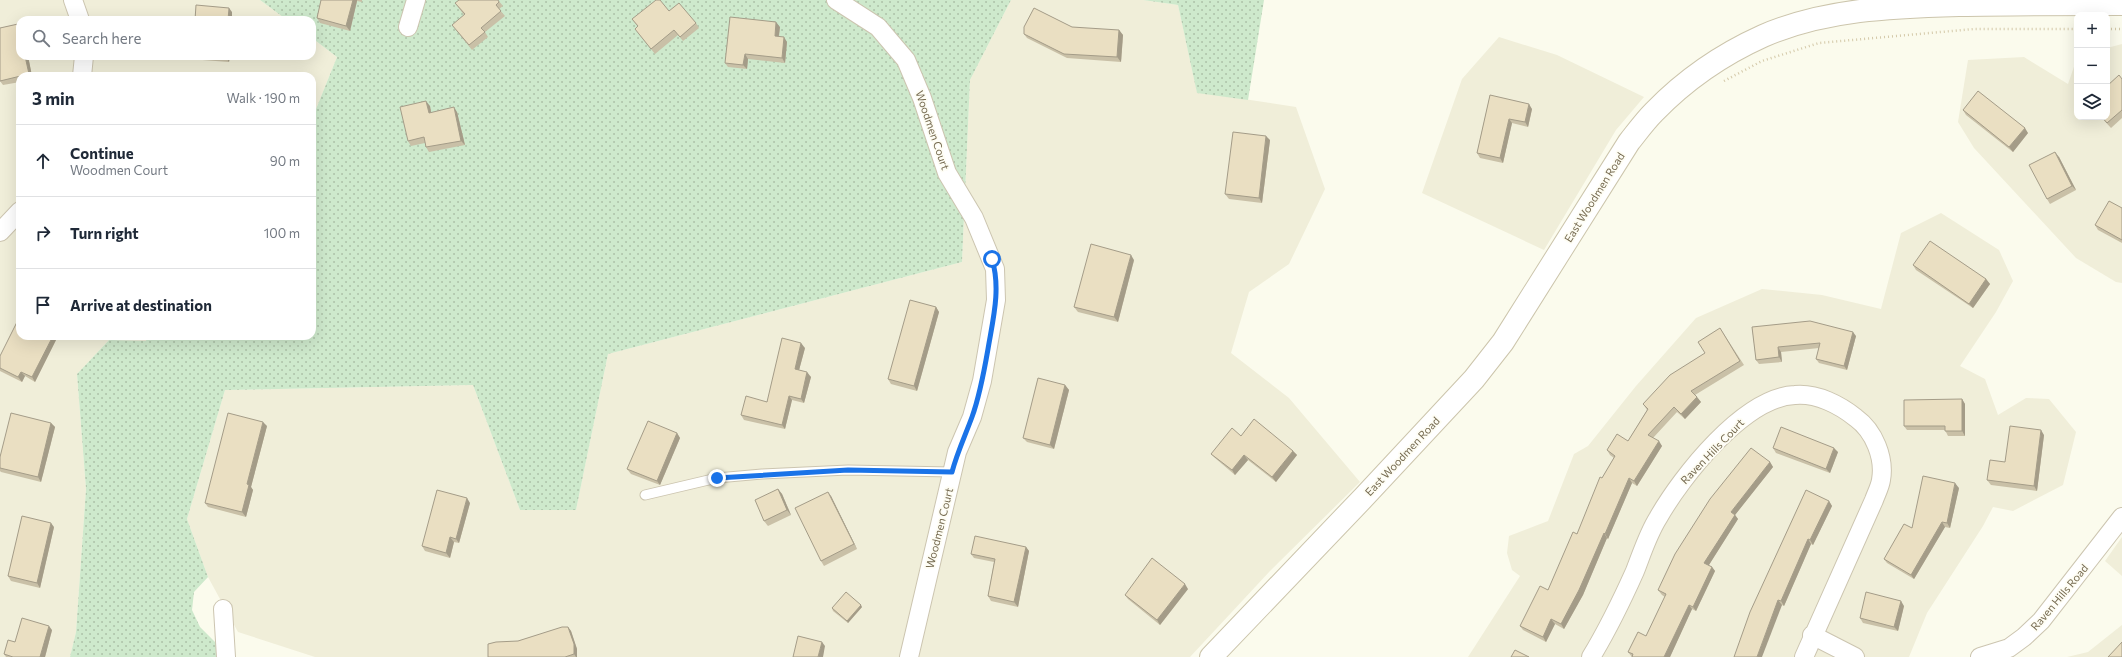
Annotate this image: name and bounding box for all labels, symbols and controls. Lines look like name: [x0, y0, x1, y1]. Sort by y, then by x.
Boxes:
map controls: [2074, 12, 2110, 120]
button: +: [2074, 12, 2110, 48]
search box: [16, 16, 316, 60]
icon: search: [30, 27, 52, 49]
text: Search here: [62, 29, 141, 47]
button: −: [2074, 48, 2110, 84]
button: layers: [2074, 84, 2110, 120]
text: 3 min: [32, 88, 75, 109]
street label: Woodmen Court: [913, 89, 953, 172]
text: Walk · 190 m: [226, 90, 300, 106]
text: Continue: [70, 144, 134, 162]
icon: ahead: [32, 150, 54, 172]
street label: East Woodmen Road: [1561, 150, 1627, 244]
text: 90 m: [270, 153, 300, 169]
text: Woodmen Court: [70, 162, 168, 178]
icon: right: [32, 222, 54, 244]
text: Turn right: [70, 224, 139, 242]
text: 100 m: [264, 225, 300, 241]
route start: [983, 250, 1001, 268]
icon: arrive: [32, 294, 54, 316]
text: Arrive at destination: [70, 296, 212, 314]
street label: East Woodmen Road: [1362, 414, 1442, 498]
street label: Raven Hills Court: [1678, 415, 1747, 486]
route end: [708, 469, 726, 487]
street label: Woodmen Court: [923, 486, 955, 570]
street label: Raven Hills Road: [2028, 561, 2090, 633]

